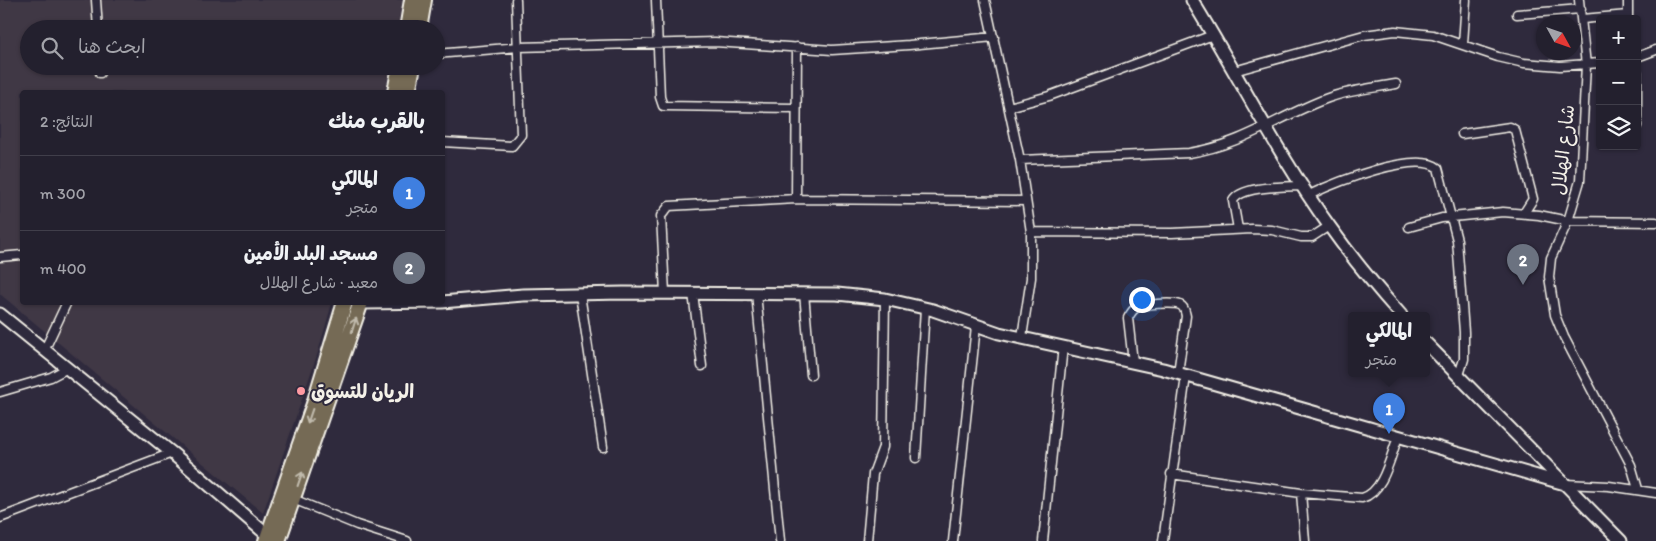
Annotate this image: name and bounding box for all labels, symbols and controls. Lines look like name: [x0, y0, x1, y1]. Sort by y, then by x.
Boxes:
north arrow: [1536, 15, 1581, 60]
map controls: [1596, 15, 1641, 150]
button: +: [1596, 15, 1641, 60]
search box: [20, 20, 445, 75]
icon: search: [38, 34, 66, 62]
text: ابحث هنا: [78, 35, 146, 58]
button: −: [1596, 60, 1641, 105]
street label: شارع الهلال: [1547, 104, 1581, 197]
button: layers: [1596, 105, 1641, 150]
text: بالقرب منك: [328, 108, 425, 133]
text: النتائج: 2: [40, 112, 93, 131]
text: المالكي: [332, 167, 378, 190]
text: 300 m: [40, 184, 86, 203]
text: 1: [405, 184, 413, 203]
text: متجر: [347, 198, 378, 217]
text: مسجد البلد الأمين: [244, 242, 378, 265]
pin: 2: [1507, 244, 1539, 285]
text: 400 m: [40, 259, 86, 278]
text: 2: [405, 259, 413, 278]
text: معبد · شارع الهلال: [260, 273, 378, 292]
your location: [1129, 287, 1155, 313]
popup: [1348, 312, 1430, 377]
one-way arrow: [350, 318, 359, 334]
text: المالكي: [1366, 319, 1412, 342]
text: متجر: [1366, 350, 1397, 369]
place label: الريان للتسوق: [311, 380, 414, 405]
marker: الريان للتسوق: [295, 385, 307, 397]
pin: 1: [1373, 393, 1405, 434]
one-way arrow: [305, 408, 314, 423]
one-way arrow: [296, 471, 305, 487]

